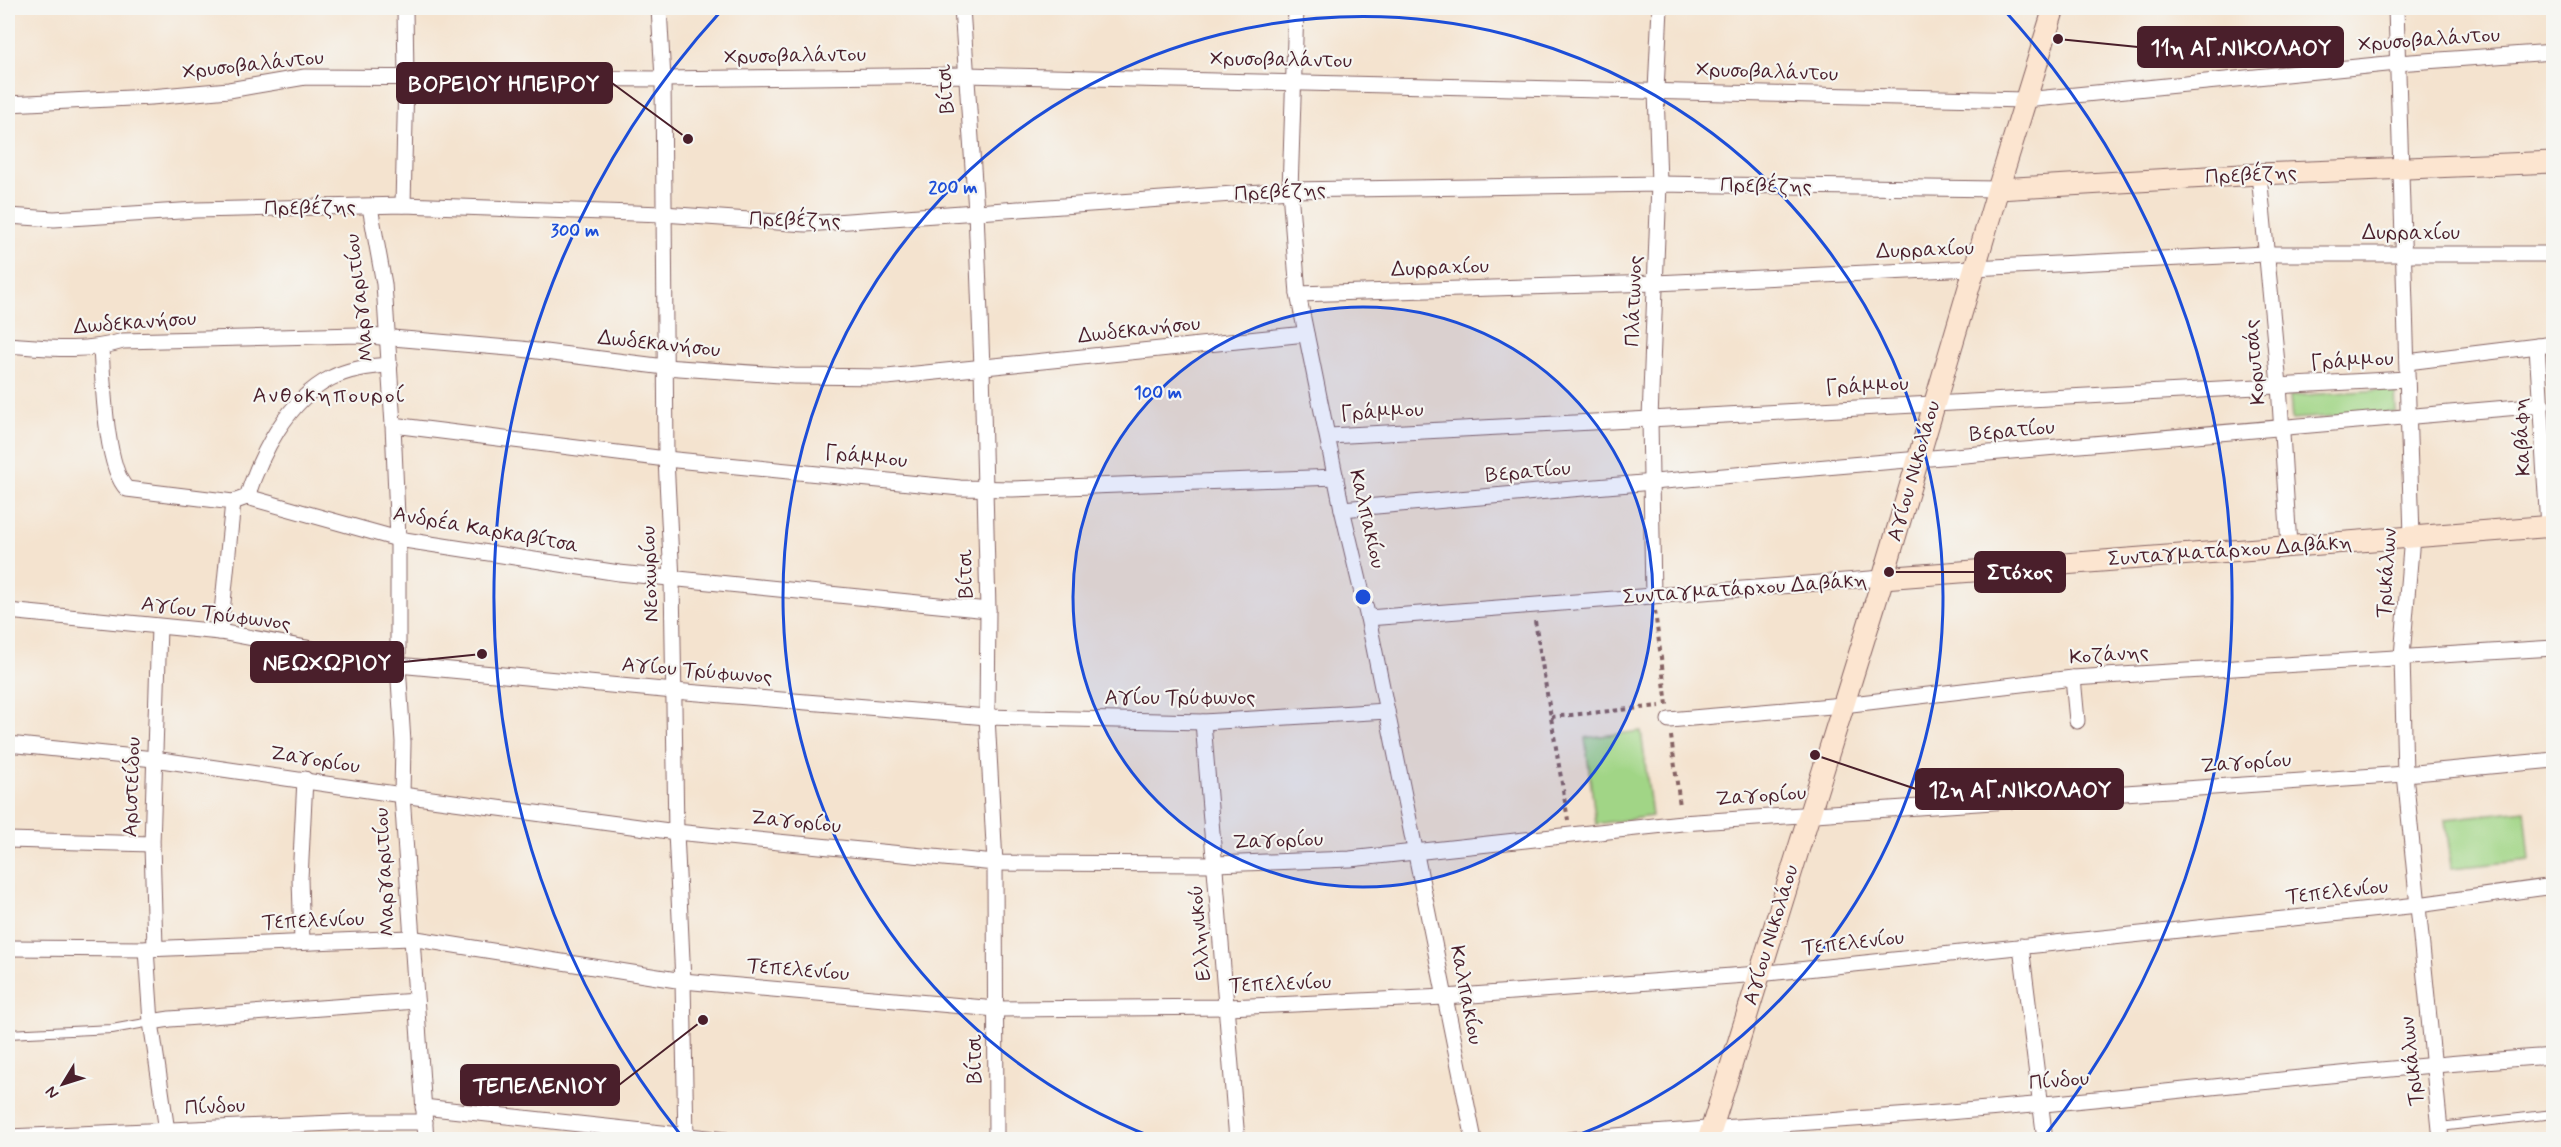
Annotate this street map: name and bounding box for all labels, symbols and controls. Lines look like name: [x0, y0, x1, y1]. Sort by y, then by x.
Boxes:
street label: Χρυσοβαλάντου: [2357, 21, 2501, 59]
callout: 11η ΑΓ.ΝΙΚΟΛΑΟΥ: [2138, 27, 2343, 67]
text: 11η ΑΓ.ΝΙΚΟΛΑΟΥ: [2151, 35, 2332, 63]
street label: Χρυσοβαλάντου: [724, 41, 866, 71]
street label: Χρυσοβαλάντου: [181, 44, 325, 86]
street label: Χρυσοβαλάντου: [1210, 45, 1352, 75]
street label: Χρυσοβαλάντου: [1695, 56, 1839, 88]
callout: ΒΟΡΕΙΟΥ ΗΠΕΙΡΟΥ: [397, 63, 612, 103]
street label: Βίτσι: [930, 63, 962, 114]
text: ΒΟΡΕΙΟΥ ΗΠΕΙΡΟΥ: [409, 71, 600, 99]
street label: Πρεβέζης: [2204, 158, 2298, 191]
street label: Πρεβέζης: [1720, 170, 1812, 201]
street label: Πρεβέζης: [1233, 175, 1327, 208]
text: 200 m: [928, 176, 978, 200]
street label: Πρεβέζης: [264, 192, 356, 223]
street label: Πρεβέζης: [749, 204, 841, 235]
text: 300 m: [551, 219, 599, 243]
street label: Δυρραχίου: [2362, 219, 2460, 247]
street label: Μαργαριτίου: [338, 232, 382, 364]
street label: Δυρραχίου: [1875, 234, 1975, 266]
street label: Δυρραχίου: [1390, 252, 1490, 284]
street label: Πλάτωνος: [1618, 255, 1650, 347]
street label: Δωδεκανήσου: [73, 305, 197, 341]
street label: Δωδεκανήσου: [1076, 310, 1202, 350]
street label: Κορυτσάς: [2237, 318, 2273, 406]
street label: Δωδεκανήσου: [596, 324, 722, 364]
street label: Γράμμου: [2310, 345, 2394, 377]
street label: Γράμμου: [1825, 370, 1909, 402]
text: 100 m: [1134, 381, 1182, 405]
district label: Ανθοκηπουροί: [252, 382, 406, 410]
street label: Γράμμου: [1340, 396, 1424, 428]
street label: Αγίου Νικολάου: [1881, 397, 1947, 545]
street label: Καβάφη: [2506, 397, 2538, 477]
street label: Βερατίου: [1968, 413, 2056, 449]
street label: Γράμμου: [823, 439, 909, 475]
street label: Βερατίου: [1484, 454, 1572, 490]
street label: Καλπακίου: [1342, 467, 1392, 571]
street label: Ανδρέα Καρκαβίτσα: [391, 499, 581, 560]
street label: Νεοχωρίου: [634, 525, 666, 623]
street label: Τρικάλων: [2370, 527, 2404, 619]
street label: Συνταγματάρχου Δαβάκη: [2107, 528, 2353, 574]
street label: Βίτσι: [952, 549, 980, 599]
callout: Στόχος: [1975, 552, 2065, 592]
text: Στόχος: [1987, 559, 2053, 587]
street label: Συνταγματάρχου Δαβάκη: [1622, 566, 1868, 612]
centre of rings: [1353, 587, 1373, 607]
street label: Αγίου Τρύφωνος: [139, 590, 293, 638]
street label: Κοζάνης: [2068, 638, 2150, 672]
callout: ΝΕΩΧΩΡΙΟΥ: [251, 642, 403, 682]
text: ΝΕΩΧΩΡΙΟΥ: [263, 650, 392, 678]
street label: Αγίου Τρύφωνος: [621, 650, 773, 692]
street label: Αγίου Τρύφωνος: [1105, 684, 1255, 712]
street label: Αριστείδου: [116, 736, 148, 838]
street label: Ζαγορίου: [268, 739, 362, 781]
street label: Ζαγορίου: [2200, 746, 2292, 780]
callout: 12η ΑΓ.ΝΙΚΟΛΑΟΥ: [1916, 769, 2123, 809]
text: 12η ΑΓ.ΝΙΚΟΛΑΟΥ: [1928, 777, 2112, 805]
street label: Ζαγορίου: [1715, 779, 1807, 813]
street label: Ζαγορίου: [750, 803, 842, 841]
street label: Μαργαριτίου: [368, 807, 402, 937]
street label: Ζαγορίου: [1232, 825, 1324, 857]
street label: Αγίου Νικολάου: [1736, 861, 1806, 1009]
street label: Τεπελενίου: [2284, 873, 2390, 911]
street label: Ελληνικού: [1182, 884, 1218, 982]
street label: Τεπελενίου: [261, 905, 365, 937]
street label: Τεπελενίου: [1800, 924, 1906, 962]
street label: Καλπακίου: [1443, 943, 1489, 1047]
street label: Τεπελενίου: [746, 952, 850, 988]
street label: Τεπελενίου: [1228, 968, 1332, 1000]
street label: Τρικάλων: [2393, 1015, 2431, 1107]
street label: Βίτσι: [961, 1034, 989, 1083]
north arrow: [33, 1054, 93, 1114]
street label: Πίνδου: [2028, 1064, 2090, 1098]
callout: ΤΕΠΕΛΕΝΙΟΥ: [461, 1065, 619, 1105]
text: ΤΕΠΕΛΕΝΙΟΥ: [472, 1073, 607, 1101]
text: N: [41, 1082, 64, 1103]
street label: Πίνδου: [184, 1091, 246, 1123]

